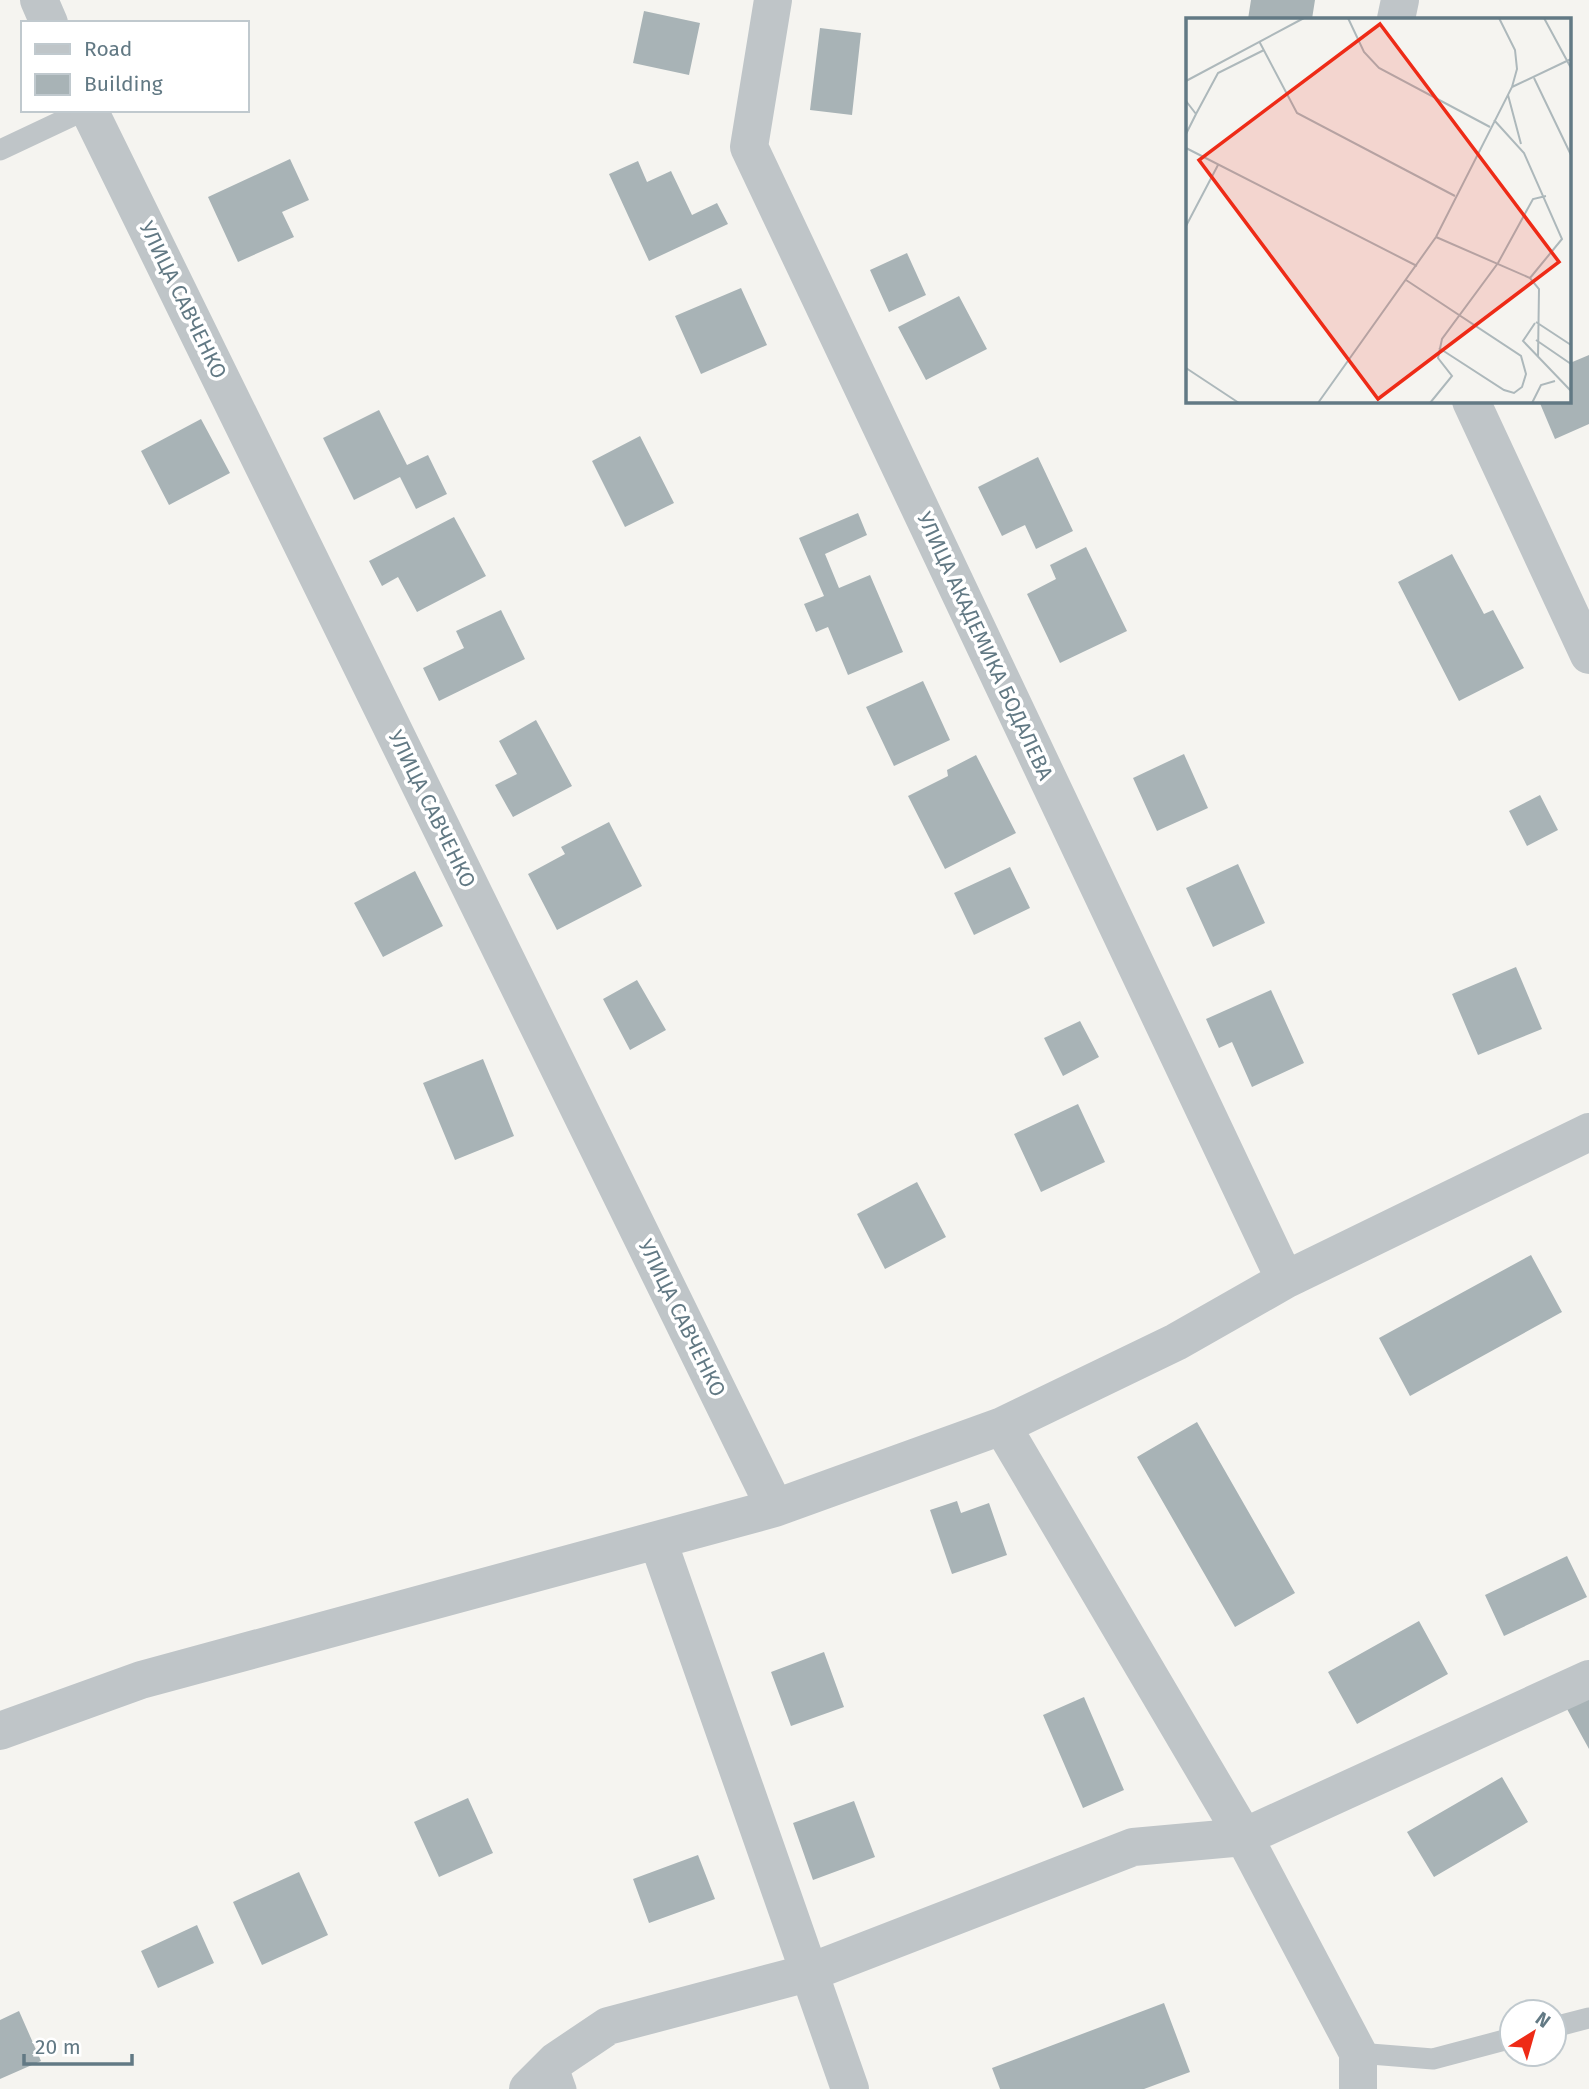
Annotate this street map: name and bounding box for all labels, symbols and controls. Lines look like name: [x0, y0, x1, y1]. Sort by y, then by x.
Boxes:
inset map: [1186, 18, 1572, 402]
legend: [21, 21, 248, 112]
text: Road: [84, 36, 132, 62]
text: Building: [84, 71, 163, 97]
street label: УЛИЦА САВЧЕНКО: [134, 217, 232, 383]
street label: УЛИЦА АКАДЕМИКА БОДАЛЕВА: [911, 508, 1059, 784]
street label: УЛИЦА САВЧЕНКО: [383, 726, 481, 892]
street label: УЛИЦА САВЧЕНКО: [633, 1235, 731, 1401]
north arrow: [1498, 1998, 1568, 2068]
text: N: [1531, 2007, 1555, 2033]
scale bar: [24, 2022, 133, 2066]
text: 20 m: [35, 2034, 81, 2060]

